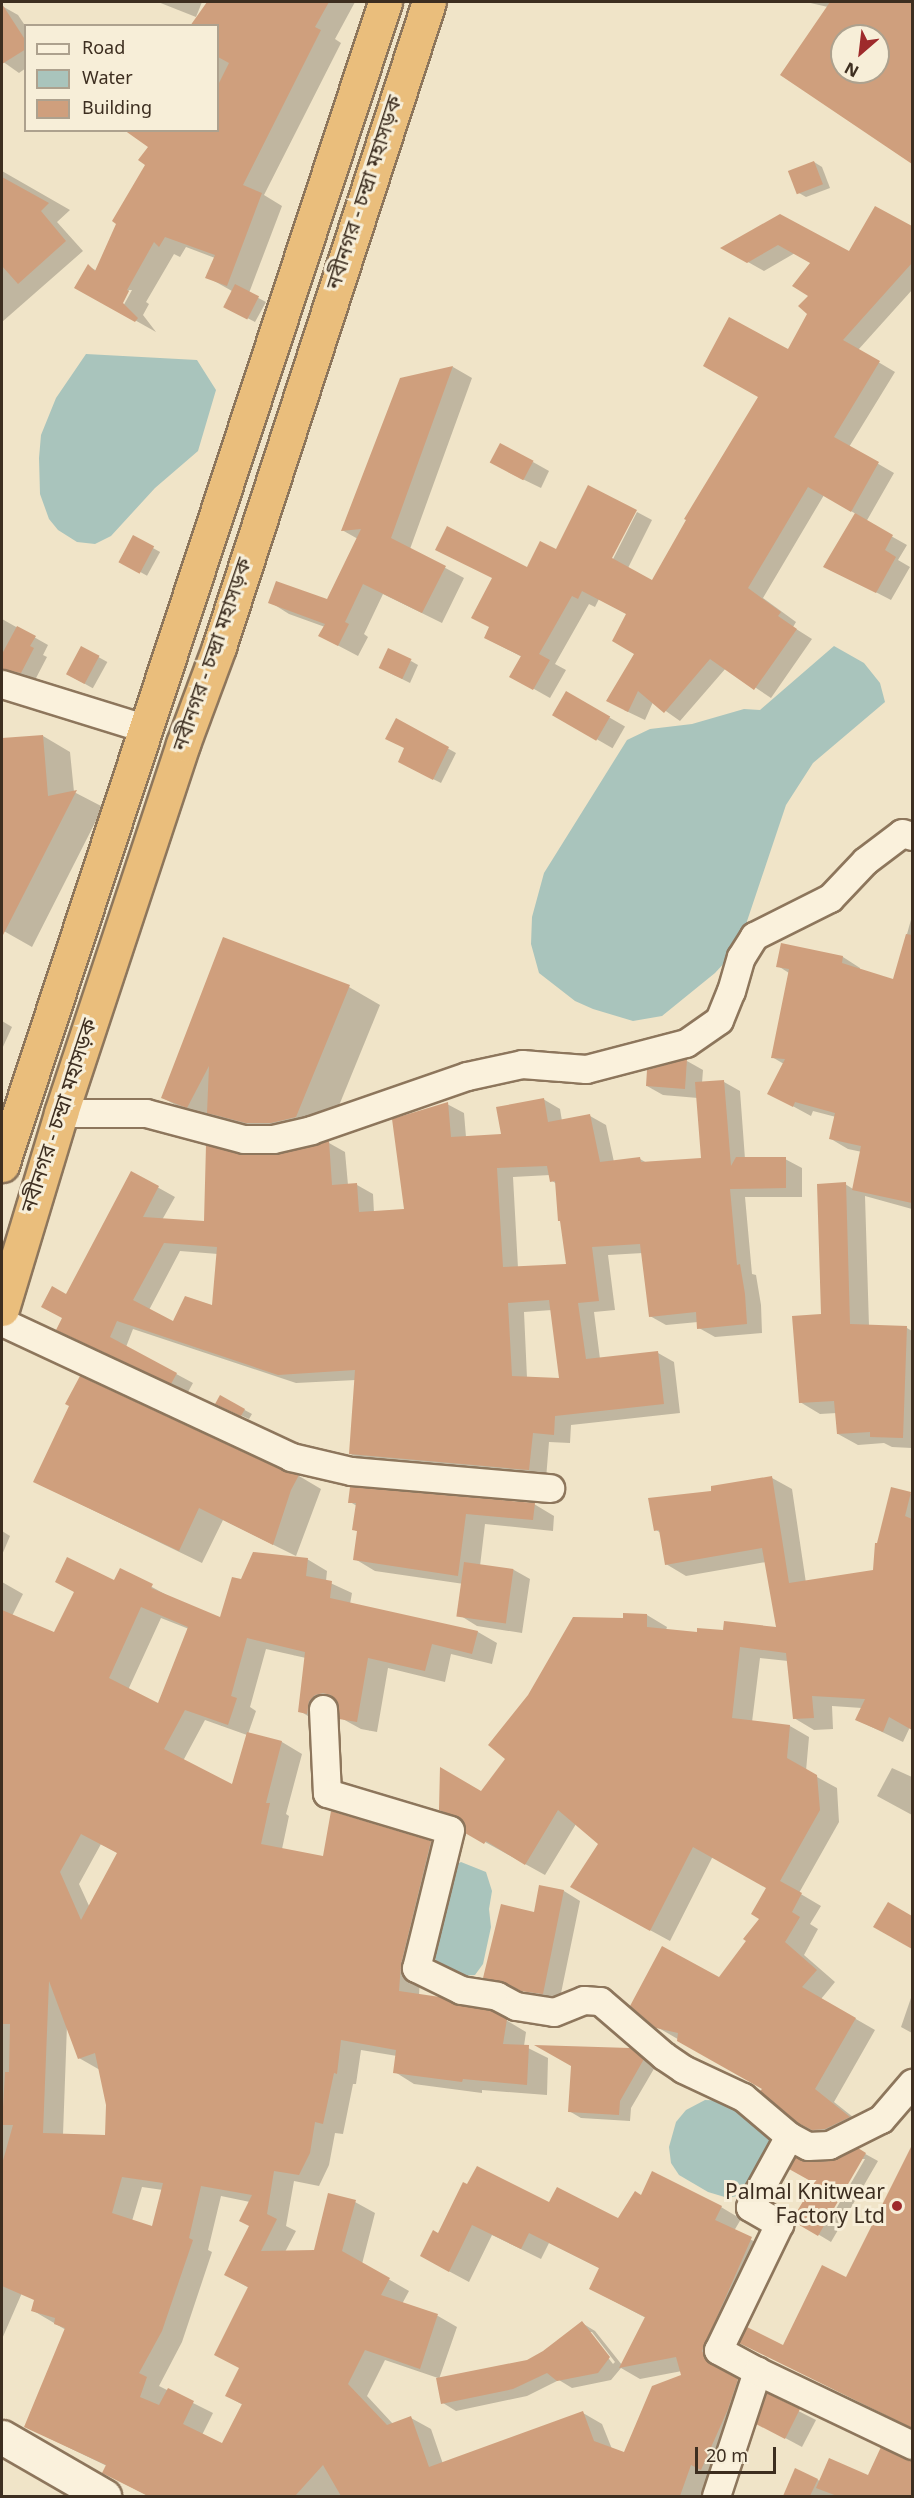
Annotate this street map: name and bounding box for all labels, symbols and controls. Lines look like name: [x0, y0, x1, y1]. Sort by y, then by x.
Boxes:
legend: [24, 24, 219, 132]
north arrow: [830, 24, 890, 84]
text: Road: [82, 37, 125, 61]
text: N: [842, 55, 863, 81]
text: Water: [82, 67, 133, 91]
street label: নবীনগর - চন্দ্রা মহাসড়ক: [323, 93, 409, 293]
text: Building: [82, 97, 152, 121]
street label: নবীনগর - চন্দ্রা মহাসড়ক: [169, 555, 259, 755]
street label: নবীনগর - চন্দ্রা মহাসড়ক: [18, 1016, 104, 1216]
place label: Palmal Knitwear Factory Ltd: [725, 2181, 885, 2231]
marker: Palmal Knitwear Factory Ltd: [890, 2199, 904, 2213]
scale bar: [698, 2435, 779, 2473]
text: 20 m: [706, 2445, 748, 2469]

